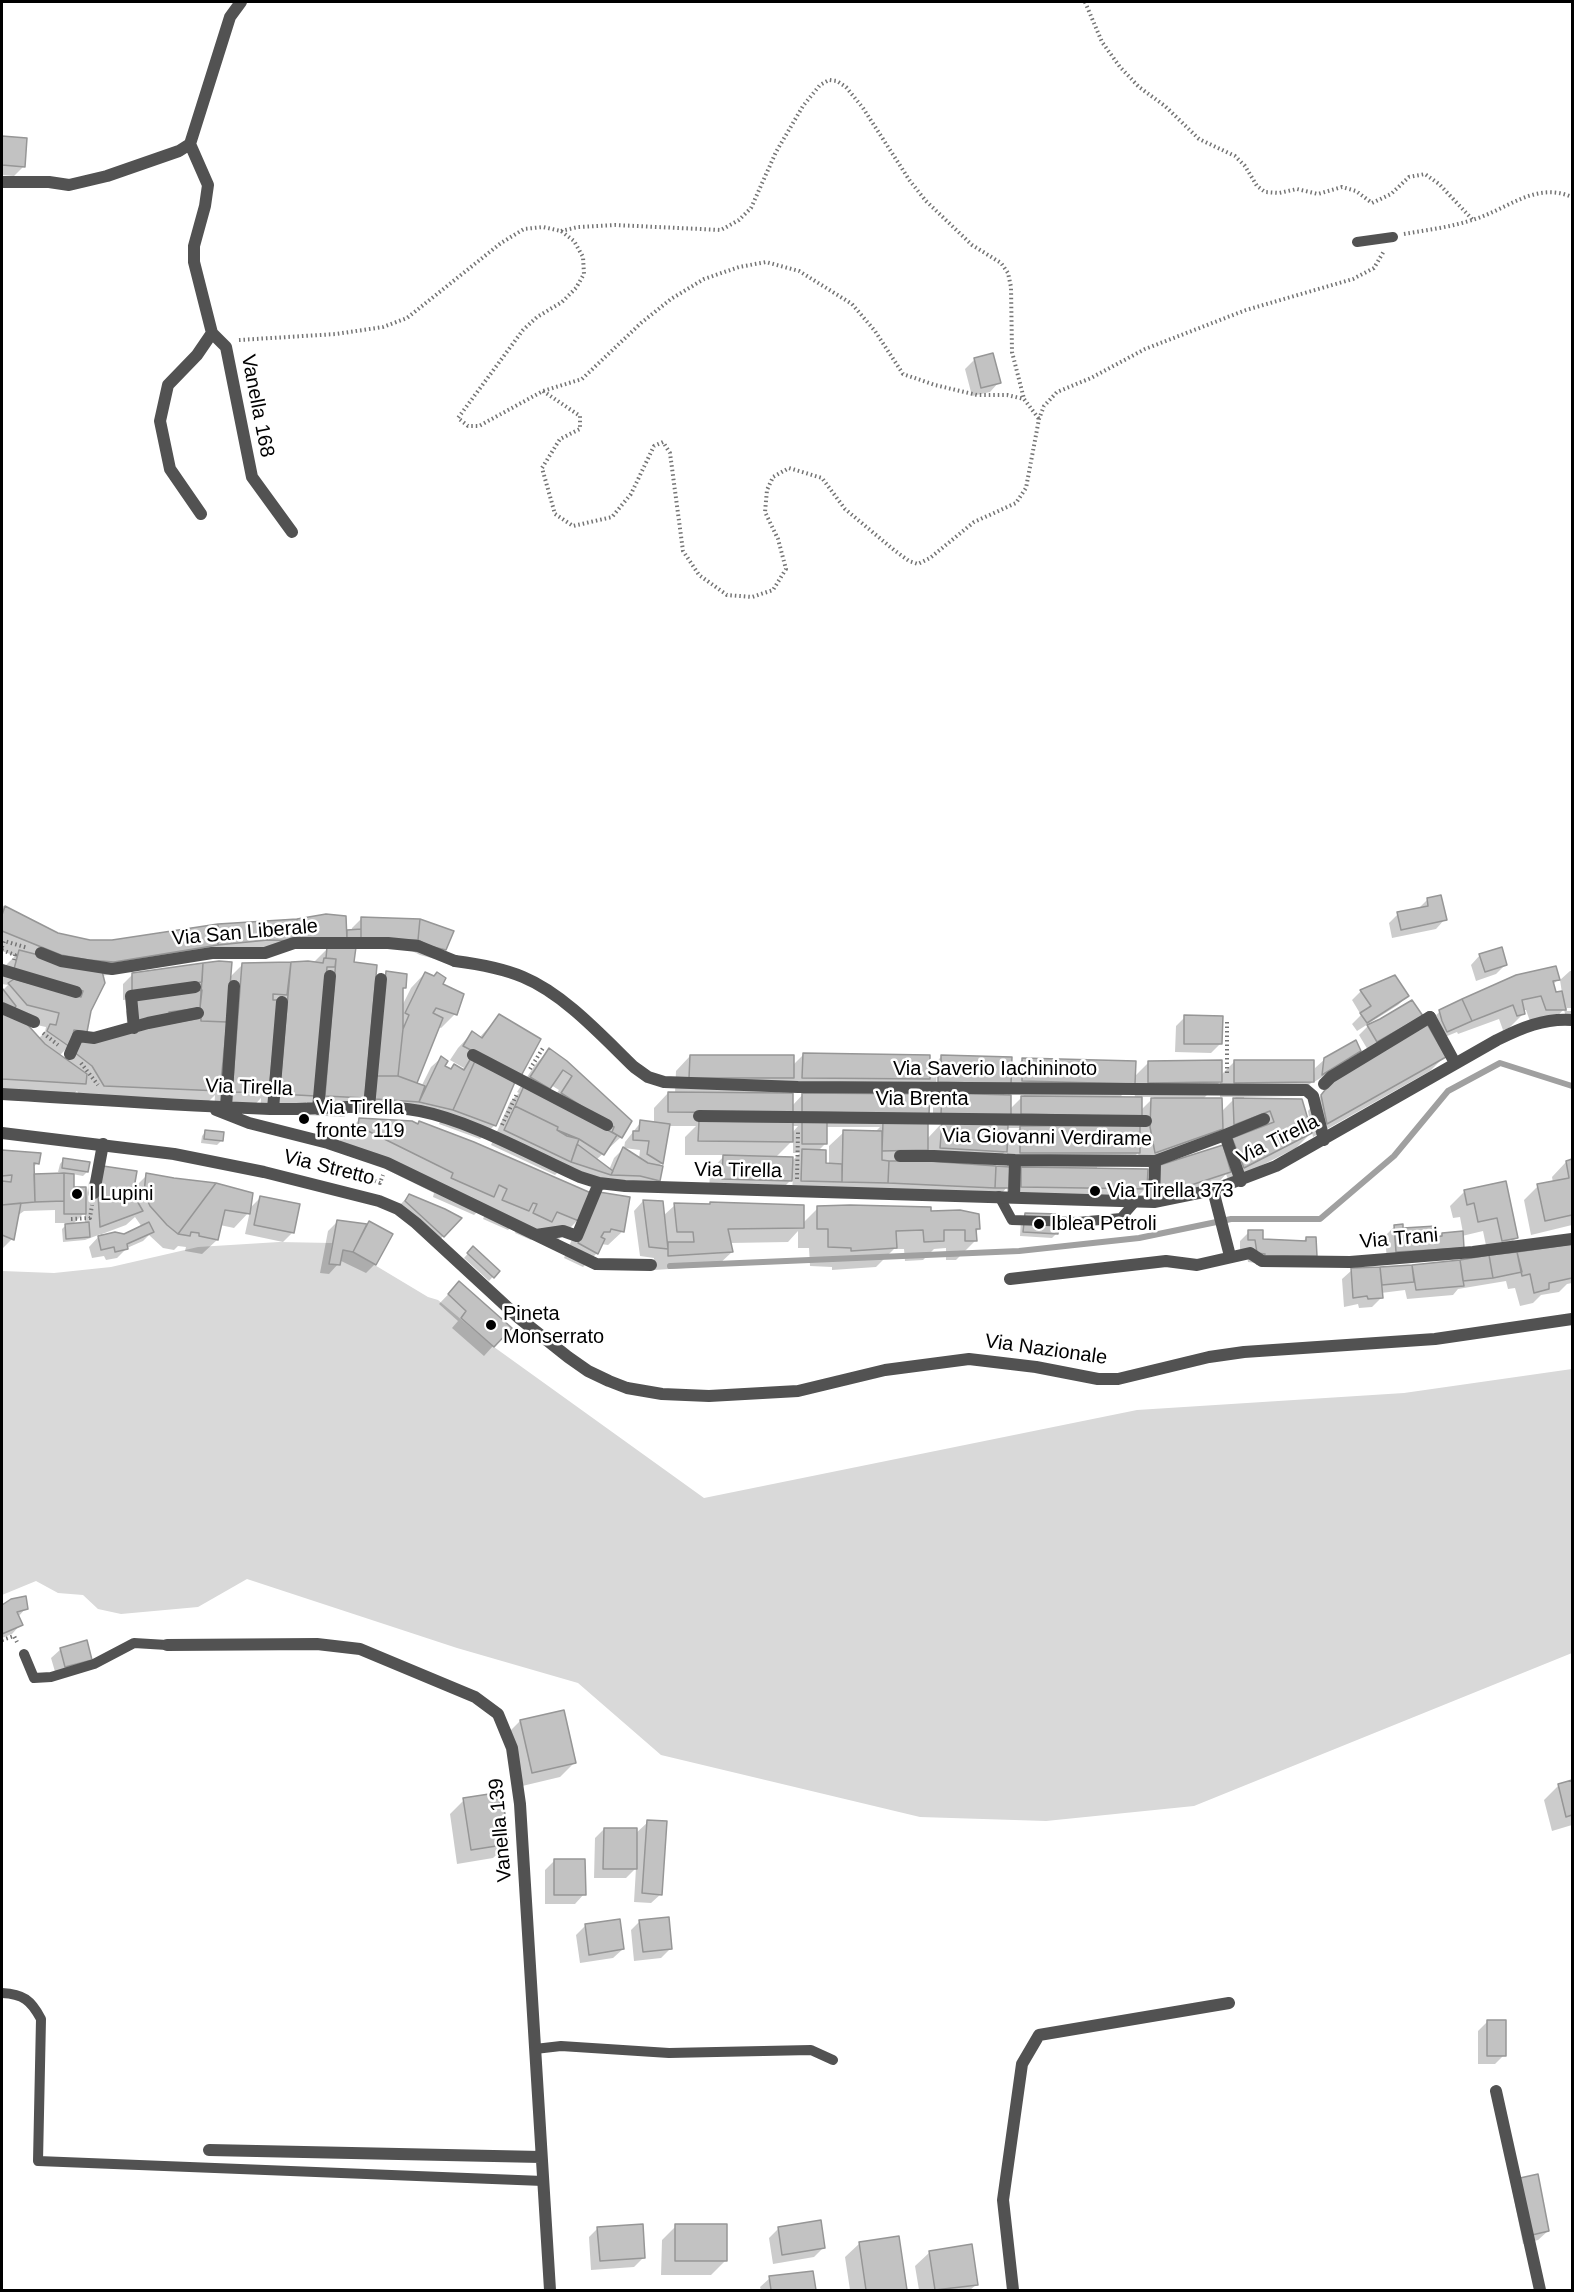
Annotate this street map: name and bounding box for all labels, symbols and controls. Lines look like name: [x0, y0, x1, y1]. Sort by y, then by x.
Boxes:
street label: Vanella 168: [235, 353, 279, 459]
street label: Via San Liberale: [171, 915, 319, 951]
street label: Via Saverio Iachininoto: [893, 1057, 1097, 1081]
street label: Via Tirella: [205, 1074, 293, 1102]
street label: Via Brenta: [875, 1087, 969, 1111]
place label: Via Tirella fronte 119: [316, 1096, 405, 1143]
street label: Via Tirella: [1233, 1110, 1323, 1170]
marker: Via Tirella fronte 119: [297, 1112, 311, 1126]
street label: Via Giovanni Verdirame: [942, 1124, 1152, 1152]
street label: Via Stretto: [281, 1145, 377, 1191]
street label: Via Tirella: [694, 1158, 782, 1184]
place label: Via Tirella 373: [1107, 1179, 1234, 1203]
place label: I Lupini: [89, 1182, 153, 1206]
marker: Via Tirella 373: [1088, 1184, 1102, 1198]
marker: I Lupini: [70, 1187, 84, 1201]
place label: Iblea Petroli: [1051, 1212, 1157, 1236]
marker: Iblea Petroli: [1032, 1217, 1046, 1231]
street label: Via Trani: [1359, 1224, 1439, 1254]
place label: Pineta Monserrato: [503, 1302, 604, 1349]
marker: Pineta Monserrato: [484, 1318, 498, 1332]
street label: Via Nazionale: [983, 1330, 1109, 1370]
street label: Vanella 139: [485, 1777, 517, 1883]

